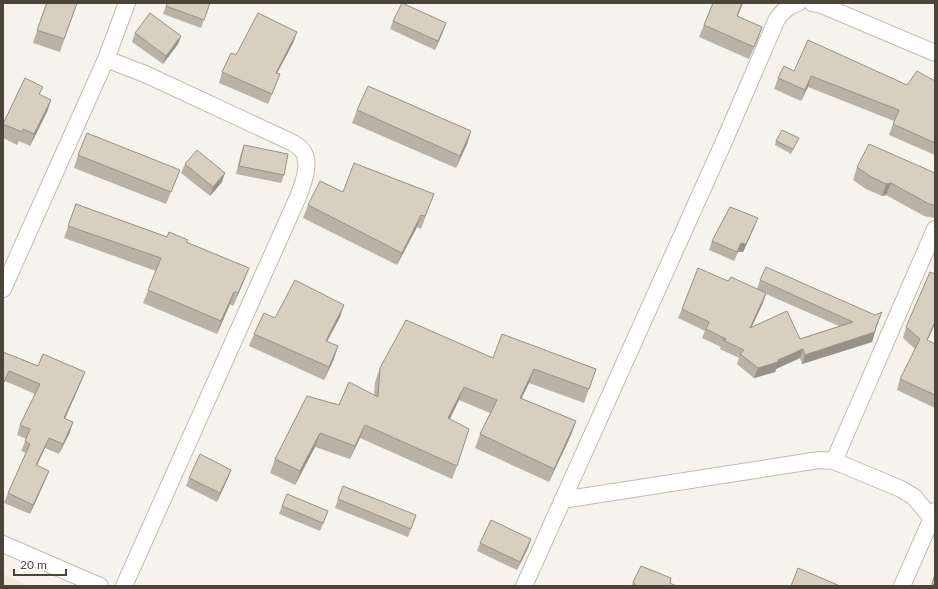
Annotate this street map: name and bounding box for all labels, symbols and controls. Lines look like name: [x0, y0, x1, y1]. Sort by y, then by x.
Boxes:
scale bar: [14, 551, 66, 577]
text: 20 m: [20, 557, 47, 572]

